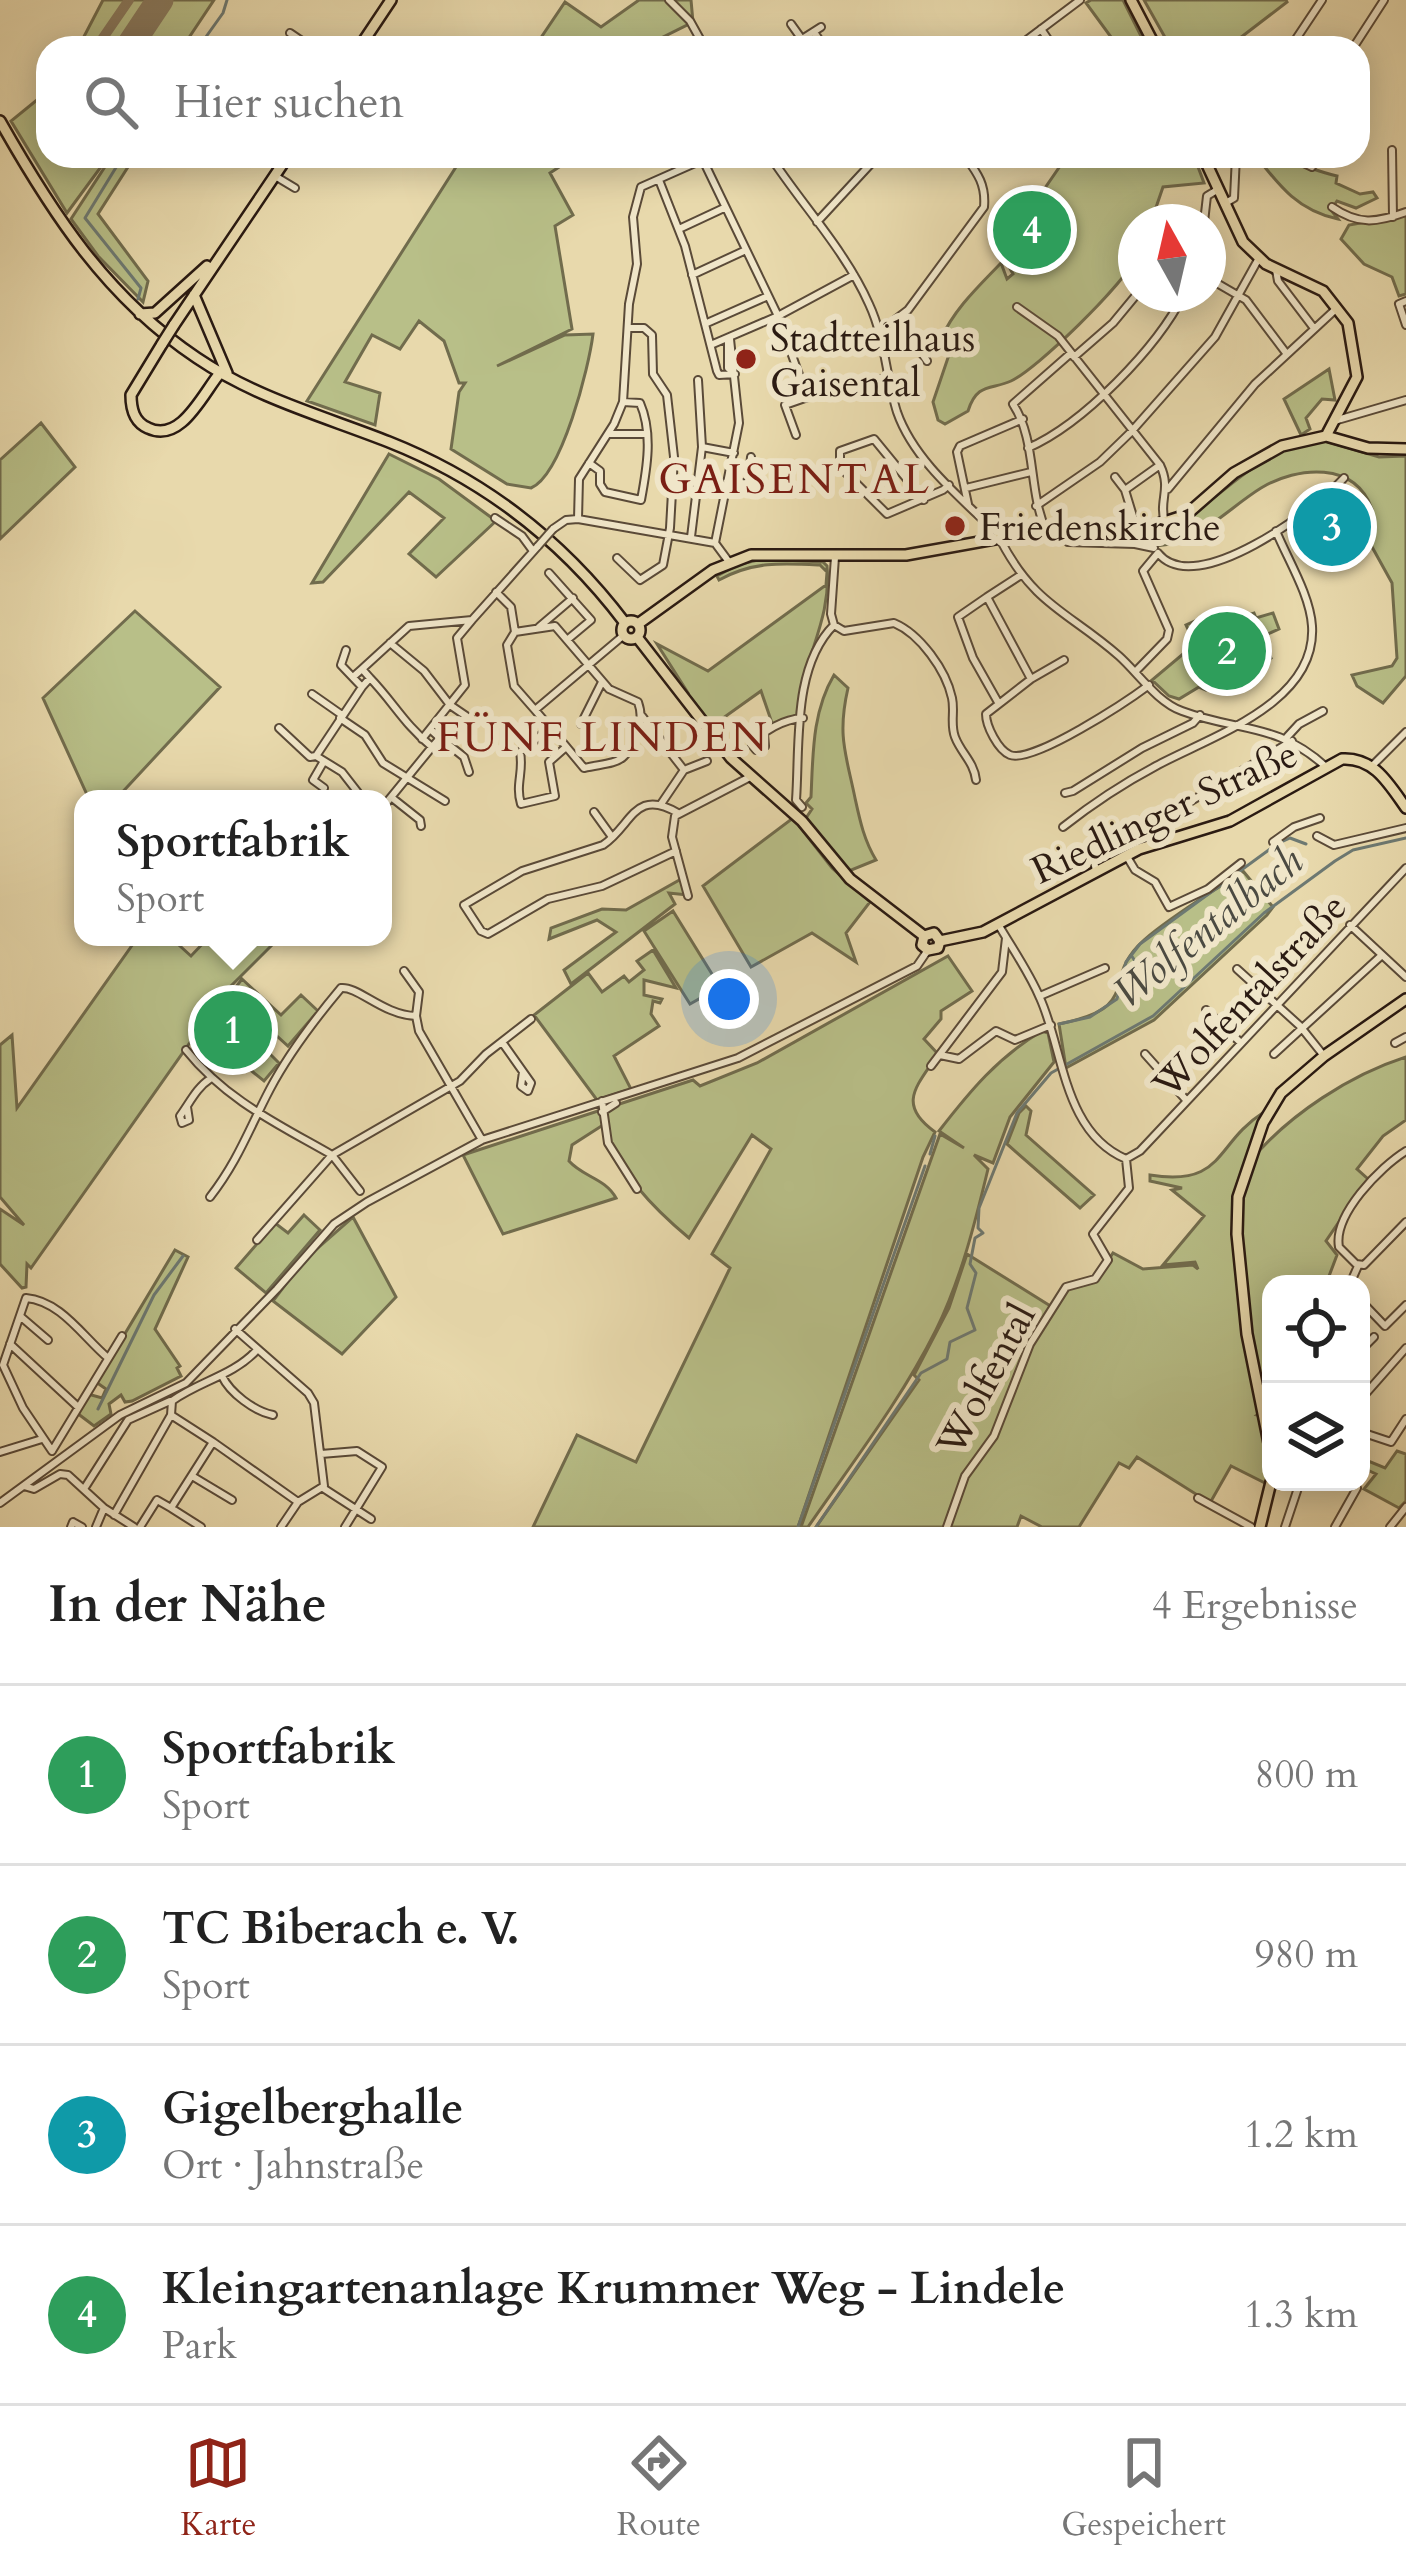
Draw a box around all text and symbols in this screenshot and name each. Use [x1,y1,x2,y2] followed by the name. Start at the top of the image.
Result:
[36,36,1370,168] search box
[78,69,144,135] icon: search
[174,72,404,133] text: Hier suchen
[993,185,1071,275] pin: 4
[1118,204,1226,312] north arrow
[770,312,975,410] place label: Stadtteilhaus Gaisental
[733,346,759,372] marker: Stadtteilhaus Gaisental
[658,451,932,508] district label: GAISENTAL
[1293,482,1371,572] pin: 3
[979,501,1221,554] place label: Friedenskirche
[942,513,968,539] marker: Friedenskirche
[1188,606,1266,696] pin: 2
[436,709,770,766] district label: FÜNF LINDEN
[1023,728,1306,897] street label: Riedlinger Straße
[74,790,392,946] popup
[116,811,350,872] text: Sportfabrik
[1101,833,1315,1021] water label: Wolfentalbach
[116,872,204,925] text: Sport
[1141,882,1359,1111] street label: Wolfentalstraße
[699,969,759,1029] your location
[194,985,272,1075] pin: 1
[1262,1275,1370,1491] map controls
[1262,1275,1370,1383] button: locate
[924,1294,1048,1466] street label: Wolfental
[1262,1383,1370,1491] button: layers
[48,1570,327,1640] text: In der Nähe
[1152,1579,1358,1632] text: 4 Ergebnisse
[162,1718,395,1779] text: Sportfabrik
[77,1748,97,1801] text: 1
[1255,1748,1358,1801] text: 800 m
[162,1779,250,1832] text: Sport
[162,1898,519,1959] text: TC Biberach e. V.
[77,1928,97,1981] text: 2
[1255,1928,1358,1981] text: 980 m
[162,1959,250,2012] text: Sport
[162,2078,463,2139] text: Gigelberghalle
[77,2108,97,2161] text: 3
[1244,2108,1358,2161] text: 1.2 km
[162,2139,424,2192] text: Ort · Jahnstraße
[162,2258,1065,2319] text: Kleingartenanlage Krummer Weg - Lindele
[77,2288,97,2341] text: 4
[1244,2288,1358,2341] text: 1.3 km
[162,2319,237,2372] text: Park
[180,2430,256,2547] tab: Karte
[617,2430,701,2547] tab: Route
[1061,2430,1226,2547] tab: Gespeichert

